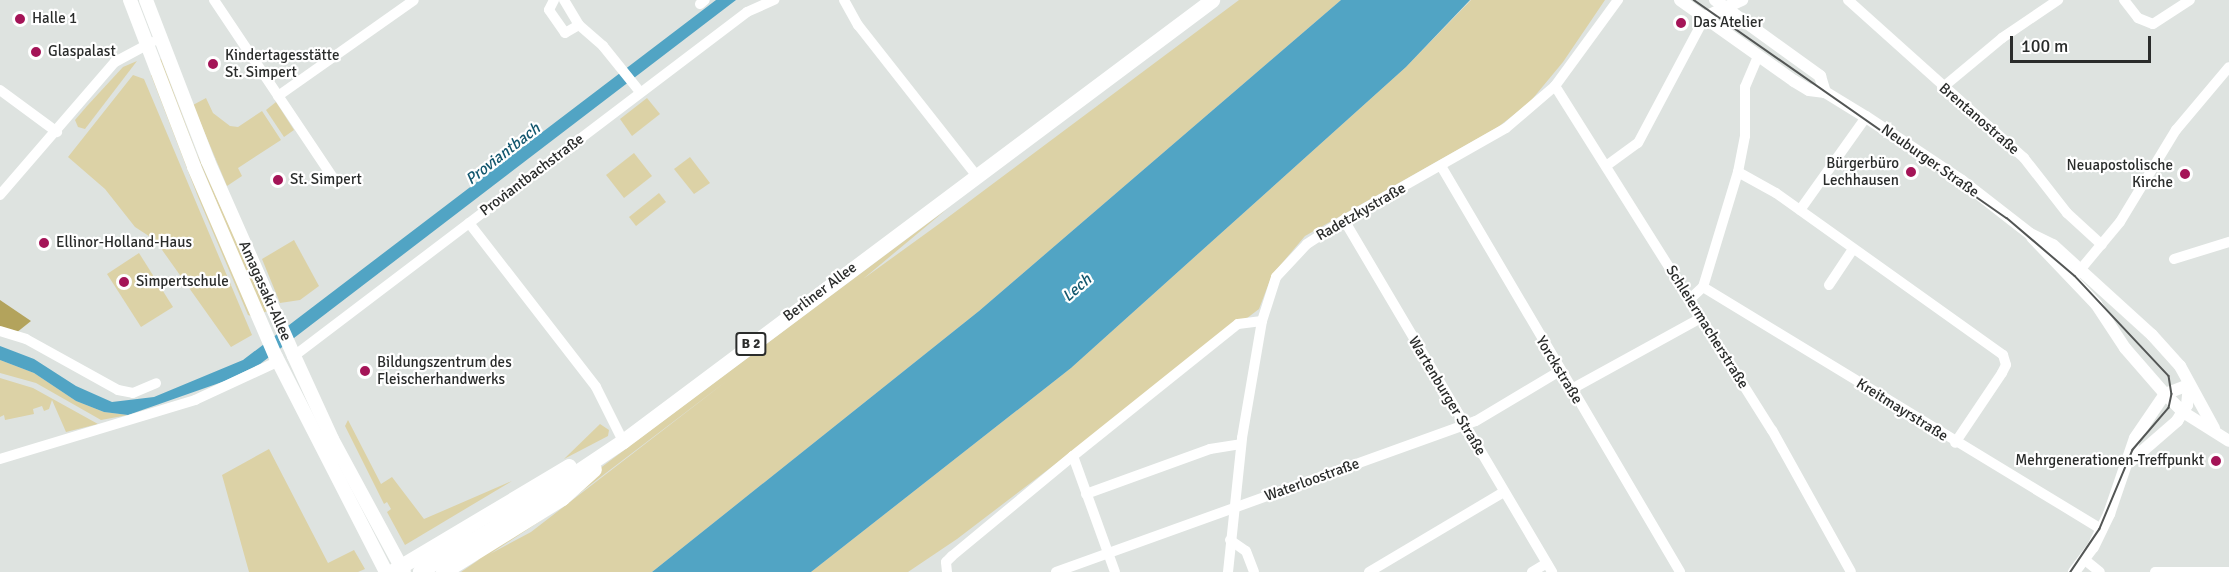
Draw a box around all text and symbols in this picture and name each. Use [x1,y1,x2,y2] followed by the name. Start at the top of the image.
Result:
[32,10,77,28] place label: Halle 1
[13,12,27,26] marker: Halle 1
[1693,14,1763,32] place label: Das Atelier
[1674,16,1688,30] marker: Das Atelier
[2013,24,2154,62] scale bar
[2021,35,2068,57] text: 100 m
[48,43,116,61] place label: Glaspalast
[29,45,43,59] marker: Glaspalast
[225,46,339,81] place label: Kindertagesstätte St. Simpert
[206,57,220,71] marker: Kindertagesstätte St. Simpert
[1935,79,2023,159] street label: Brentanostraße
[462,119,544,189] water label: Proviantbach
[1878,121,1982,201] street label: Neuburger Straße
[477,130,587,220] street label: Proviantbachstraße
[1823,154,1899,189] place label: Bürgerbüro Lechhausen
[2067,156,2173,191] place label: Neuapostolische Kirche
[1904,165,1918,179] marker: Bürgerbüro Lechhausen
[2178,167,2192,181] marker: Neuapostolische Kirche
[290,171,362,189] place label: St. Simpert
[271,173,285,187] marker: St. Simpert
[1313,179,1409,245] street label: Radetzkystraße
[56,234,192,252] place label: Ellinor-Holland-Haus
[37,236,51,250] marker: Ellinor-Holland-Haus
[235,238,295,344] street label: Amagasaki-Allee
[780,258,860,326] street label: Berliner Allee
[1662,262,1752,392] street label: Schleiermacherstraße
[1059,270,1095,306] water label: Lech
[136,273,229,291] place label: Simpertschule
[117,275,131,289] marker: Simpertschule
[734,333,768,355] road number: B 2
[1404,333,1490,459] street label: Wartenburger Straße
[1532,333,1586,407] street label: Yorckstraße
[377,353,512,388] place label: Bildungszentrum des Fleischerhandwerks
[358,364,372,378] marker: Bildungszentrum des Fleischerhandwerks
[1853,375,1951,445] street label: Kreitmayrstraße
[2015,452,2204,470] place label: Mehrgenerationen-Treffpunkt
[2209,454,2223,468] marker: Mehrgenerationen-Treffpunkt
[1262,455,1362,505] street label: Waterloostraße

